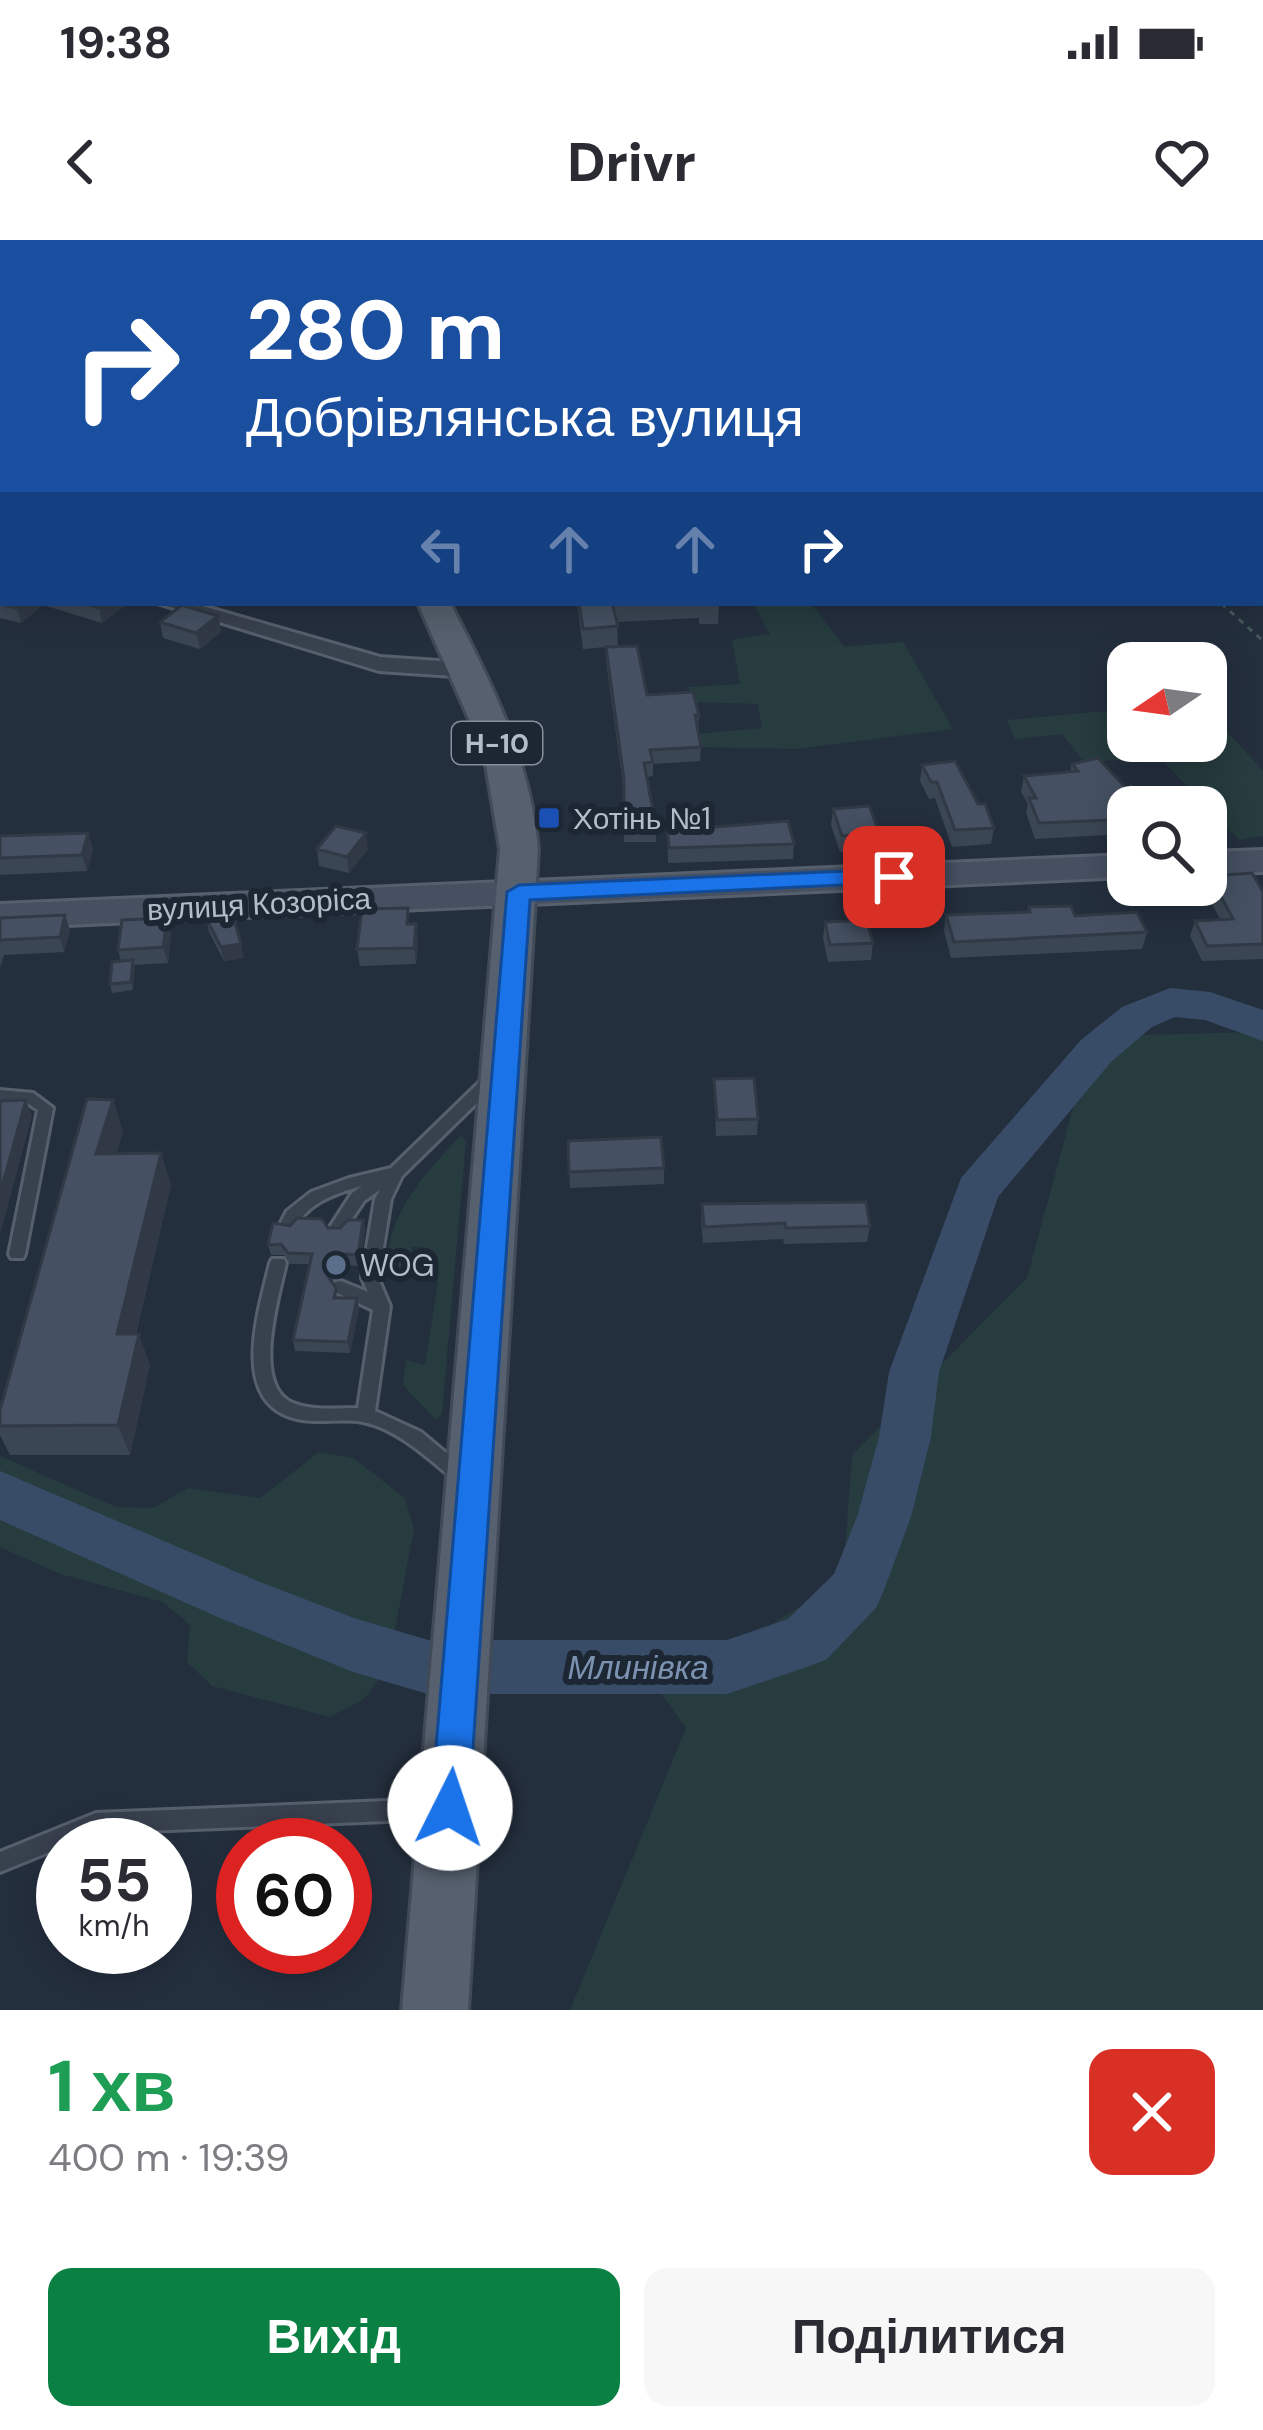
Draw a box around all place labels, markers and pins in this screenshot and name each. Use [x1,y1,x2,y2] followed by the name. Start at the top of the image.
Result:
[573,799,711,838] place label: Хотінь №1
[536,805,562,831] marker: Хотінь №1
[843,826,945,928] pin
[360,1246,434,1285] place label: WOG
[323,1252,349,1278] marker: WOG

